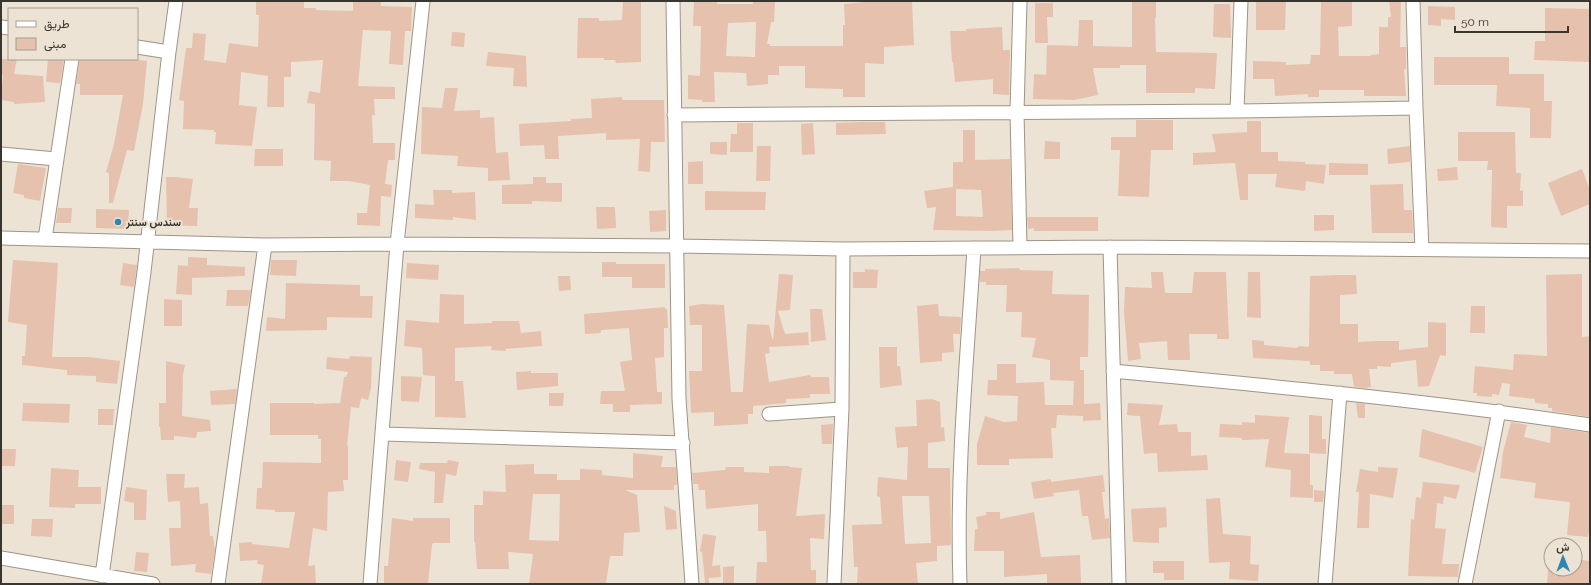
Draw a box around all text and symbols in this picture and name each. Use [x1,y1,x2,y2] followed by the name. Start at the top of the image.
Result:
[8,8,138,60] legend
[1455,8,1568,34] scale bar
[1461,15,1489,29] text: 50 m
[44,17,70,32] text: طريق
[44,37,66,52] text: مبنى
[125,216,181,229] place label: سندس سنتر
[113,217,123,227] marker: سندس سنتر
[1543,537,1583,577] north arrow
[1556,541,1570,554] text: ش

